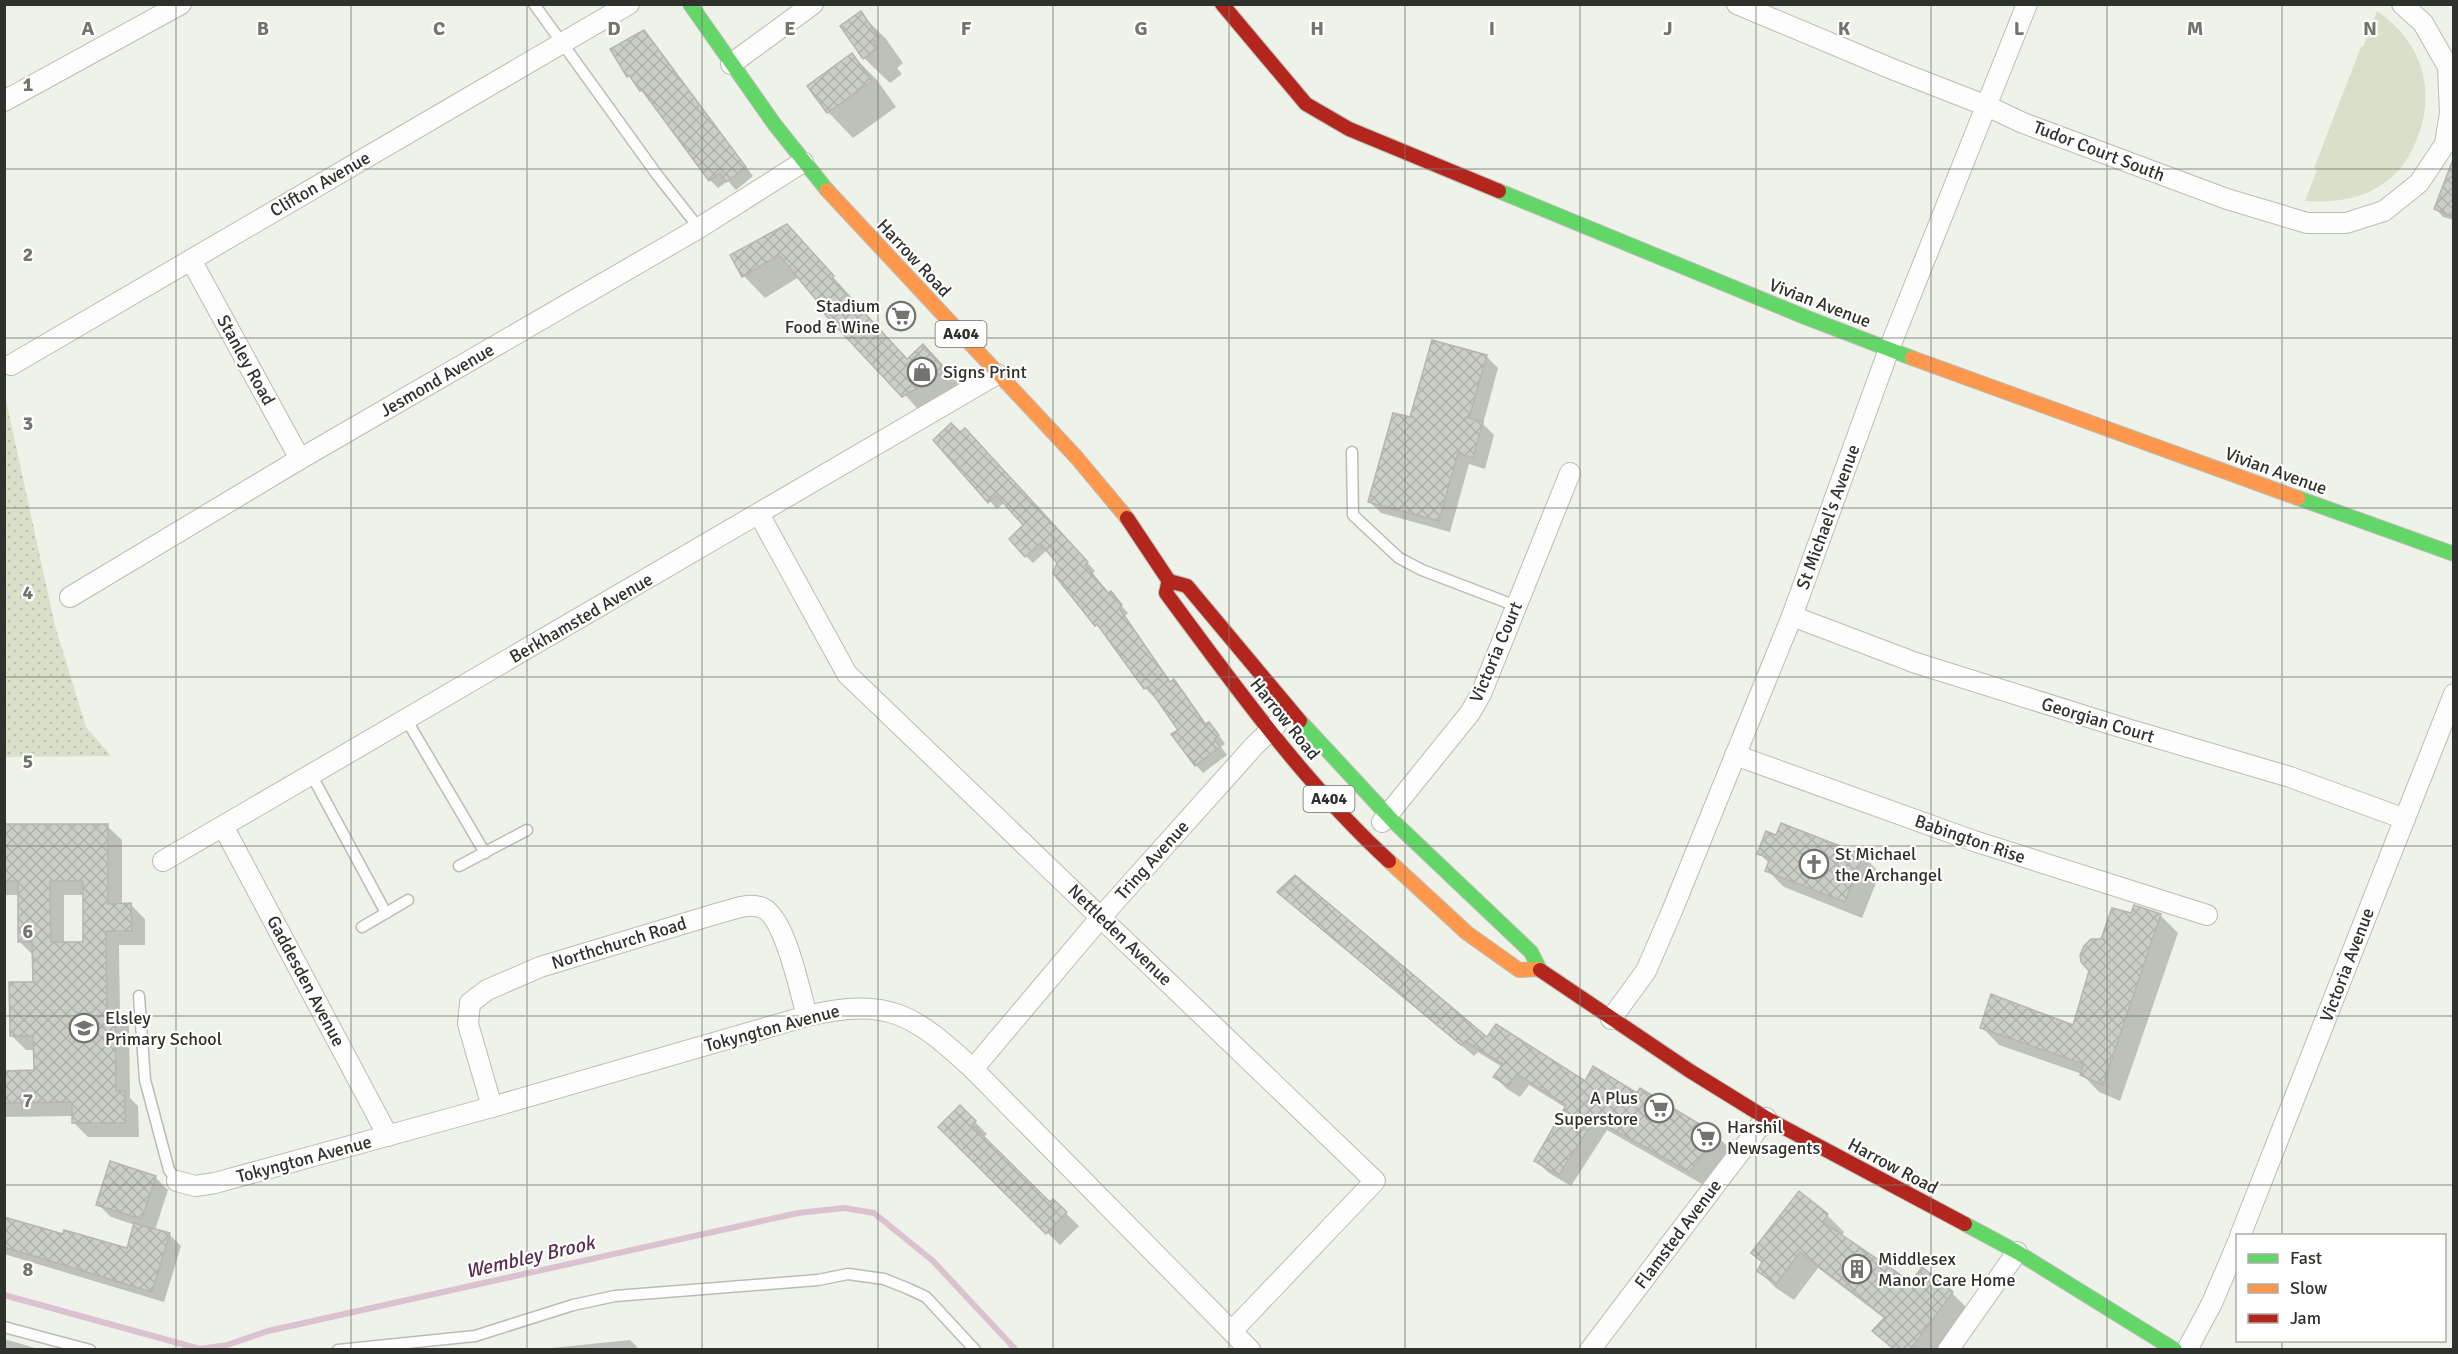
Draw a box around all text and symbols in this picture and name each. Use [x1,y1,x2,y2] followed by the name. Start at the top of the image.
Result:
[82,16,95,41] text: A
[257,16,269,41] text: B
[433,16,445,41] text: C
[607,16,621,41] text: D
[784,16,796,41] text: E
[961,16,972,41] text: F
[1134,16,1148,41] text: G
[1310,16,1324,41] text: H
[1489,16,1495,41] text: I
[1663,16,1673,41] text: J
[1838,16,1851,41] text: K
[2014,16,2025,41] text: L
[2187,16,2203,41] text: M
[2363,16,2377,41] text: N
[23,72,34,97] text: 1
[2030,116,2168,186] street label: Tudor Court South
[266,147,374,221] street label: Clifton Avenue
[872,214,956,302] street label: Harrow Road
[23,242,33,267] text: 2
[1766,274,1874,332] street label: Vivian Avenue
[785,295,880,338] place label: Stadium Food & Wine
[885,300,917,332] supermarket icon: Stadium Food & Wine
[212,311,280,409] street label: Stanley Road
[936,321,986,347] road number: A404
[376,338,498,422] street label: Jesmond Avenue
[906,356,938,388] shop icon: Signs Print
[943,361,1027,383] place label: Signs Print
[23,411,33,436] text: 3
[1792,442,1864,592] street label: St Michael's Avenue
[2222,442,2330,500] street label: Vivian Avenue
[506,568,656,668] street label: Berkhamsted Avenue
[23,580,34,605] text: 4
[1465,598,1527,706] street label: Victoria Court
[1245,674,1325,764] street label: Harrow Road
[2039,692,2157,748] street label: Georgian Court
[23,749,33,774] text: 5
[1304,786,1354,812] road number: A404
[1912,810,2028,868] street label: Babington Rise
[1111,816,1193,904] street label: Tring Avenue
[1835,843,1942,886] place label: St Michael the Archangel
[1798,848,1830,880] church icon: St Michael the Archangel
[1063,880,1177,990] street label: Nettleden Avenue
[2315,905,2379,1025] street label: Victoria Avenue
[262,912,350,1050] street label: Gaddesden Avenue
[549,912,689,974] street label: Northchurch Road
[23,919,34,944] text: 6
[702,999,842,1057] street label: Tokyngton Avenue
[105,1007,222,1050] place label: Elsley Primary School
[68,1012,100,1044] school or university icon: Elsley Primary School
[1554,1087,1638,1130] place label: A Plus Superstore
[23,1088,34,1113] text: 7
[1643,1092,1675,1124] supermarket icon: A Plus Superstore
[1727,1116,1821,1159] place label: Harshil Newsagents
[1690,1121,1722,1153] supermarket icon: Harshil Newsagents
[234,1130,374,1188] street label: Tokyngton Avenue
[1844,1133,1942,1199] street label: Harrow Road
[1630,1175,1726,1293] street label: Flamsted Avenue
[463,1230,599,1284] water label: Wembley Brook
[2236,1234,2446,1342] legend
[2290,1247,2322,1269] text: Fast
[1878,1248,2015,1291] place label: Middlesex Manor Care Home
[1841,1253,1873,1285] building icon: Middlesex Manor Care Home
[23,1257,34,1282] text: 8
[2290,1277,2327,1299] text: Slow
[2290,1307,2321,1329] text: Jam

